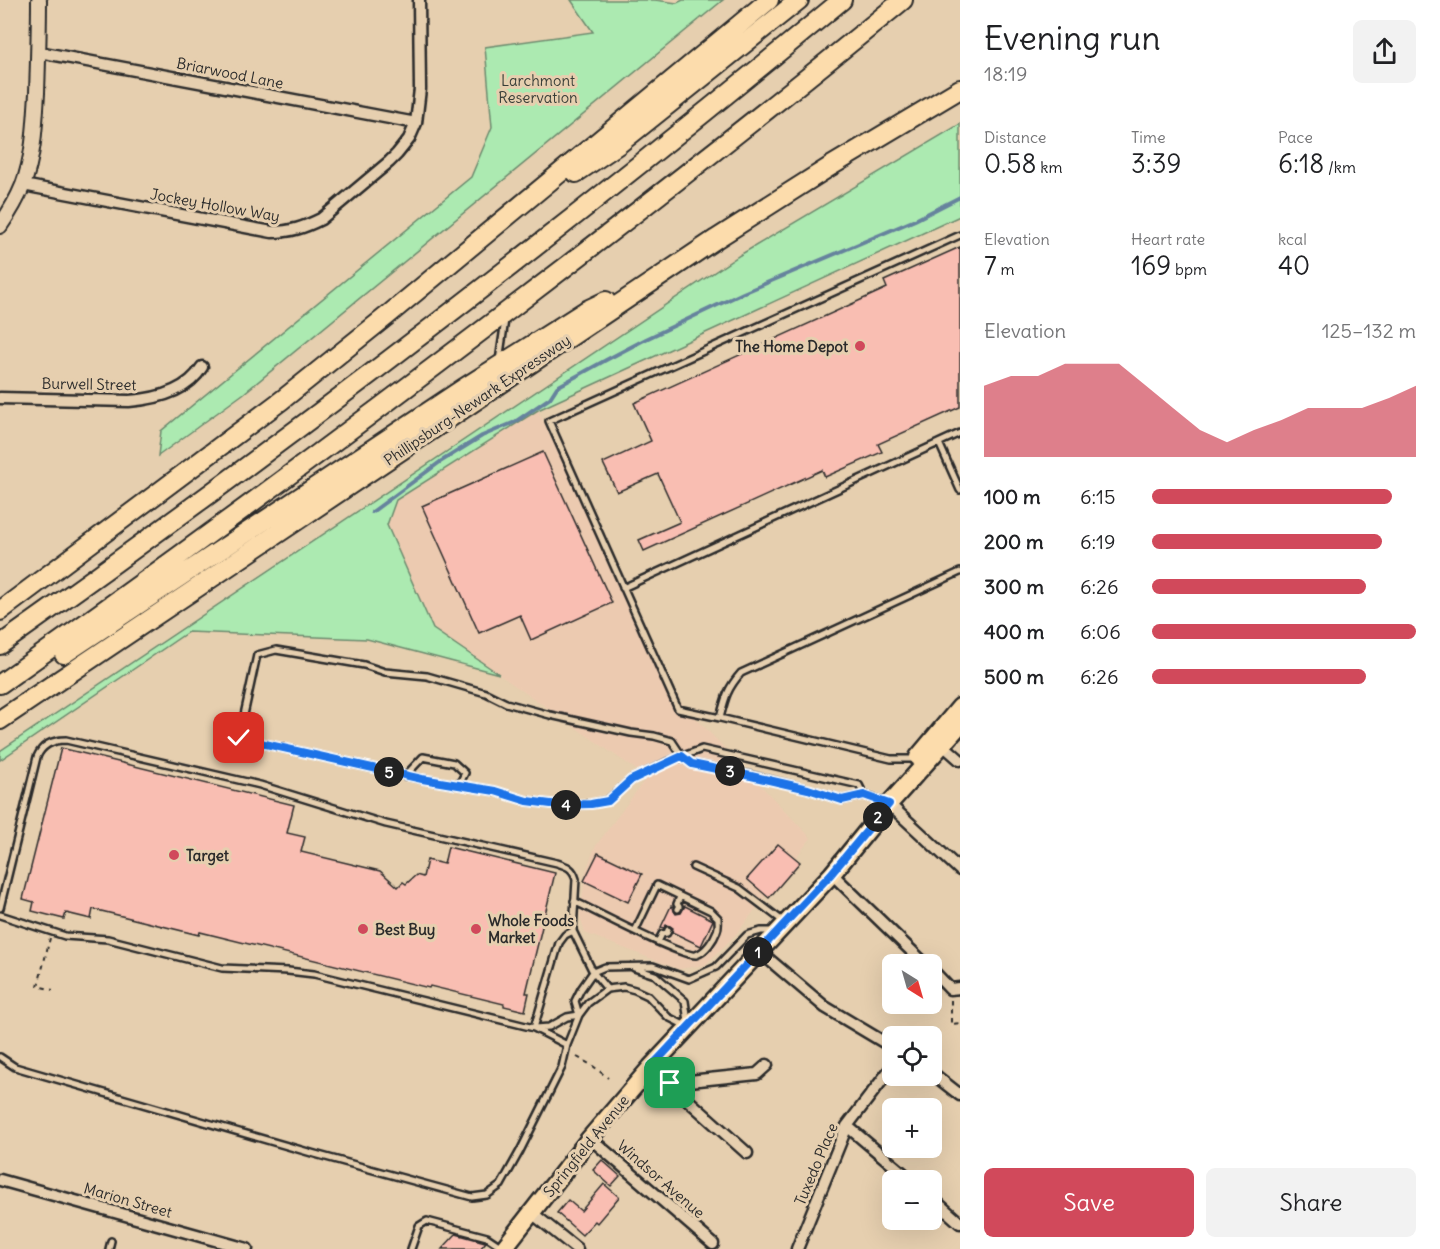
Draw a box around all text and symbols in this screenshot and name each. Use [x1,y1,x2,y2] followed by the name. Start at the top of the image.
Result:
[984,17,1160,59] text: Evening run
[1353,20,1416,83] button: share
[175,53,285,93] street label: Briarwood Lane
[984,61,1027,86] text: 18:19
[498,71,578,107] park label: Larchmont Reservation
[984,127,1046,147] text: Distance
[1131,127,1166,147] text: Time
[1278,127,1313,147] text: Pace
[984,147,1036,180] text: 0.58
[1131,147,1181,180] text: 3:39
[1278,147,1324,180] text: 6:18
[1036,157,1062,177] text: km
[1324,157,1356,177] text: /km
[149,184,281,226] street label: Jockey Hollow Way
[984,229,1050,249] text: Elevation
[1131,229,1205,249] text: Heart rate
[1278,229,1307,249] text: kcal
[984,249,997,282] text: 7
[1131,249,1171,282] text: 169
[1278,249,1310,282] text: 40
[997,259,1015,279] text: m
[1171,259,1207,279] text: bpm
[984,318,1066,343] text: Elevation
[1322,318,1416,343] text: 125–132 m
[380,330,574,470] street label: Phillipsburg-Newark Expressway
[735,337,849,357] place label: The Home Depot
[853,339,867,353] marker: The Home Depot
[41,374,137,394] street label: Burwell Street
[984,484,1041,509] text: 100 m
[1080,484,1116,509] text: 6:15
[984,529,1044,554] text: 200 m
[1080,529,1116,554] text: 6:19
[984,574,1044,599] text: 300 m
[1080,574,1119,599] text: 6:26
[984,619,1044,644] text: 400 m
[1080,619,1121,644] text: 6:06
[984,664,1044,689] text: 500 m
[1080,664,1119,689] text: 6:26
[213,712,264,763] pin
[222,721,255,754] icon: check
[715,756,745,786] pin: 3
[374,757,404,787] pin: 5
[725,761,735,781] text: 3
[384,762,394,782] text: 5
[551,790,581,820] pin: 4
[561,795,571,815] text: 4
[863,802,893,832] pin: 2
[874,807,882,827] text: 2
[186,846,230,866] place label: Target
[167,848,181,862] marker: Target
[488,911,574,947] place label: Whole Foods Market
[375,920,435,940] place label: Best Buy
[356,922,370,936] marker: Best Buy
[469,922,483,936] marker: Whole Foods Market
[743,937,773,967] pin: 1
[755,942,761,962] text: 1
[882,954,942,1014] north arrow
[882,954,942,1230] map controls
[882,1026,942,1086] button: locate
[644,1057,695,1108] pin
[653,1066,686,1099] icon: arrive
[539,1091,633,1201] street label: Springfield Avenue
[882,1098,942,1158] button: +
[790,1120,842,1208] street label: Tuxedo Place
[613,1136,709,1222] street label: Windsor Avenue
[984,1168,1194,1237] button: Save
[1206,1168,1416,1237] button: Share
[882,1170,942,1230] button: −
[82,1178,174,1222] street label: Marion Street

